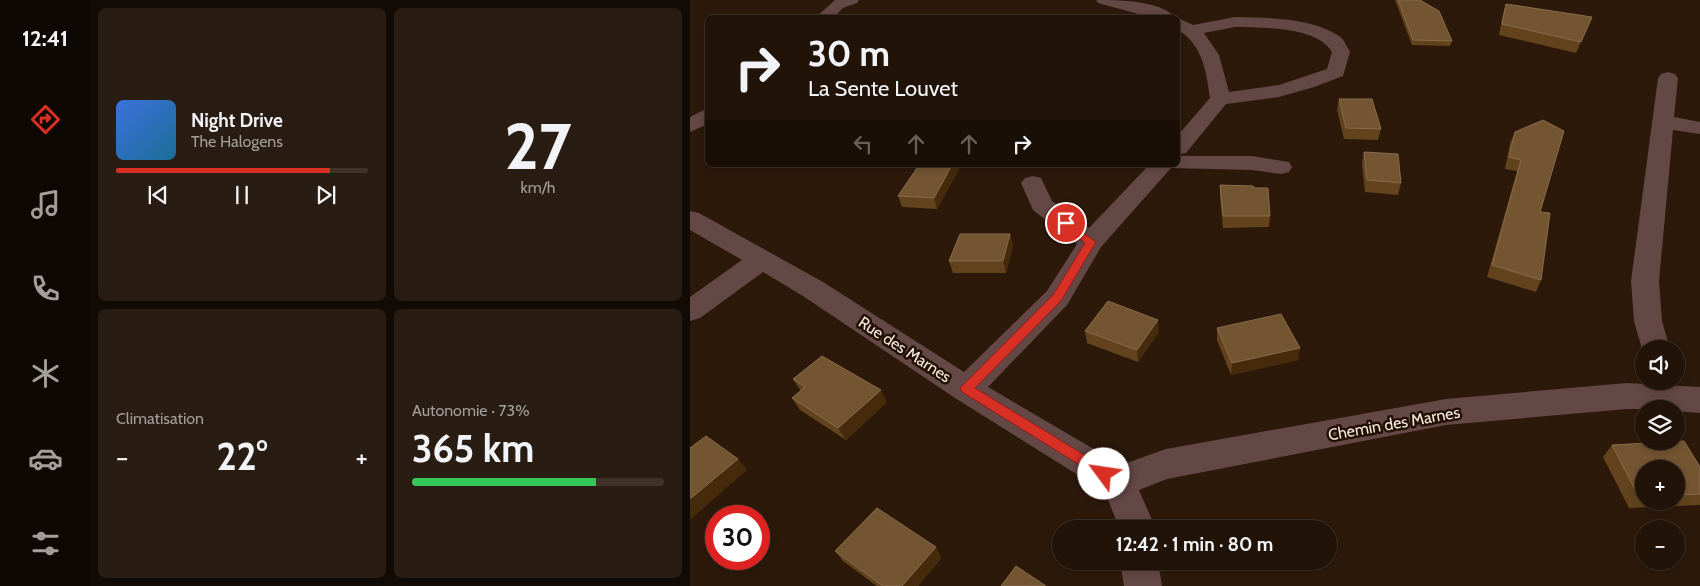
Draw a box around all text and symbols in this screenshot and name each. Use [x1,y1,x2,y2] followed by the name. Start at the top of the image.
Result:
[22,25,68,52] text: 12:41
[808,32,890,75] text: 30 m
[725,35,790,100] icon: right
[808,75,958,102] text: La Sente Louvet
[28,102,63,137] icon: directions
[504,106,572,185] text: 27
[191,109,283,132] text: Night Drive
[849,130,877,158] icon: left
[902,130,930,158] icon: ahead
[955,130,983,158] icon: ahead
[1008,130,1036,158] icon: right
[191,132,283,151] text: The Halogens
[520,178,556,197] text: km/h
[144,181,172,209] icon: previous
[228,181,256,209] icon: pause
[312,181,340,209] icon: next
[28,187,63,222] icon: music
[1045,202,1087,244] pin
[1052,209,1080,237] icon: arrive
[28,271,63,306] icon: phone
[855,312,955,387] street label: Rue des Marnes
[1635,340,1685,570] map controls
[1635,340,1685,390] button: sound
[28,356,63,391] icon: climate
[1635,400,1685,450] button: layers
[412,401,530,420] text: Autonomie · 73%
[1327,402,1462,444] street label: Chemin des Marnes
[116,409,204,428] text: Climatisation
[412,425,534,472] text: 365 km
[216,433,268,480] text: 22°
[116,440,128,474] text: −
[356,440,368,474] text: +
[28,441,63,476] icon: car
[1077,447,1129,499] position arrow
[1635,460,1685,510] button: +
[705,505,770,570] speed limit sign: 30
[1635,520,1685,570] button: −
[28,526,63,561] icon: filters
[1116,533,1273,556] text: 12:42 · 1 min · 80 m

